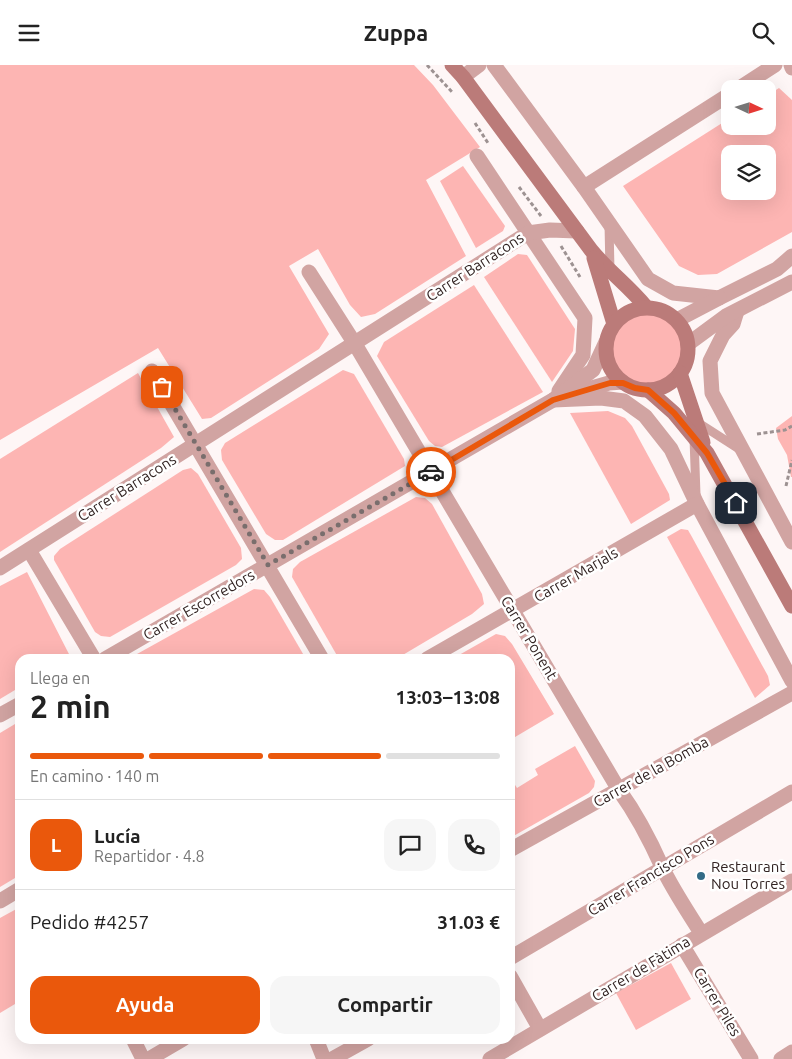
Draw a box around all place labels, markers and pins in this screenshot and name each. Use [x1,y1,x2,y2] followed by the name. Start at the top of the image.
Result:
[141,366,183,408] pin
[715,482,757,524] pin
[711,858,785,892] place label: Restaurant Nou Torres
[695,870,707,882] marker: Restaurant Nou Torres

